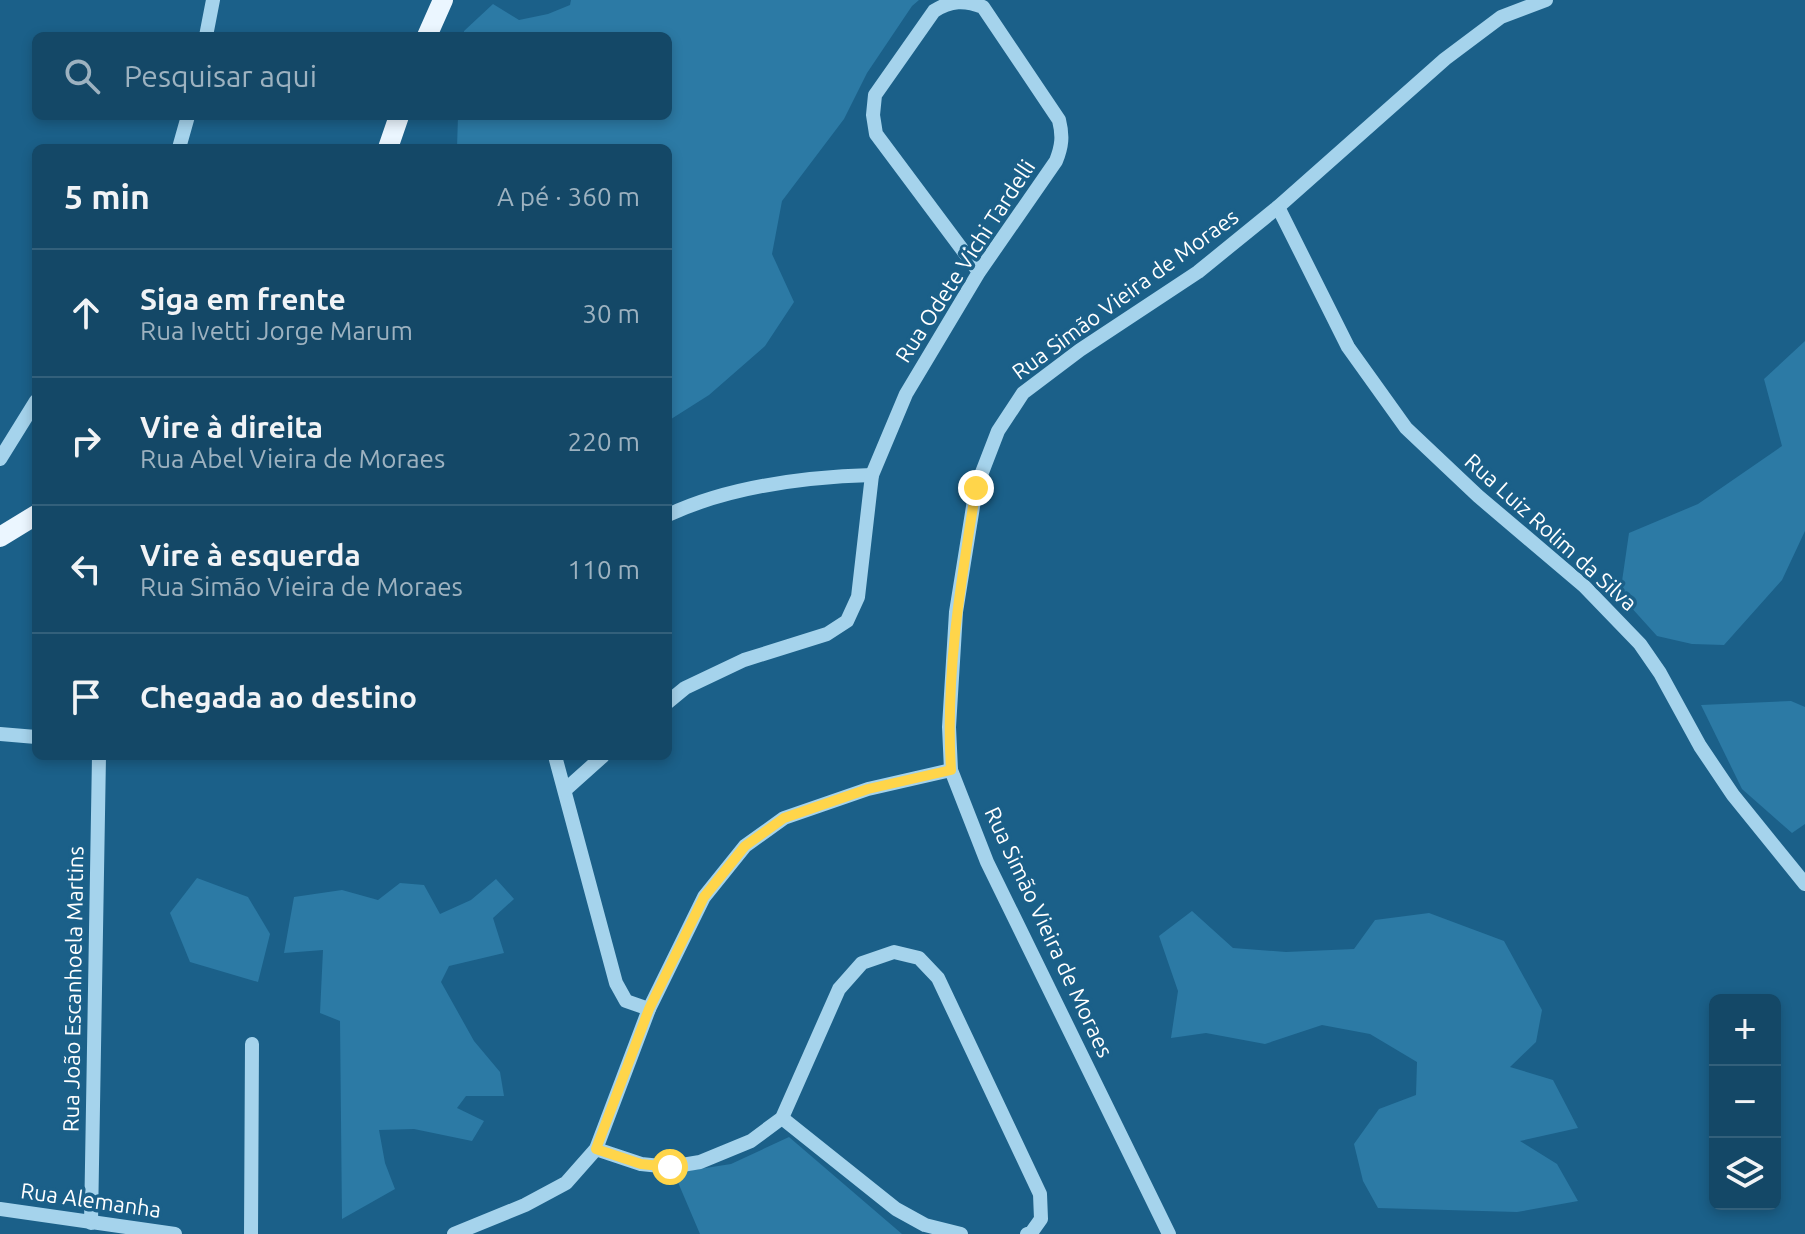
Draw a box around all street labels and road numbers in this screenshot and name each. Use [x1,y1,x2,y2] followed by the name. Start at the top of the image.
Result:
[890,155,1039,367] street label: Rua Odete Vichi Tardelli
[1007,203,1243,384] street label: Rua Simão Vieira de Moraes
[1460,448,1642,615] street label: Rua Luiz Rolim da Silva
[980,803,1119,1061] street label: Rua Simão Vieira de Moraes
[58,846,87,1132] street label: Rua João Escanhoela Martins
[19,1177,163,1222] street label: Rua Alemanha

